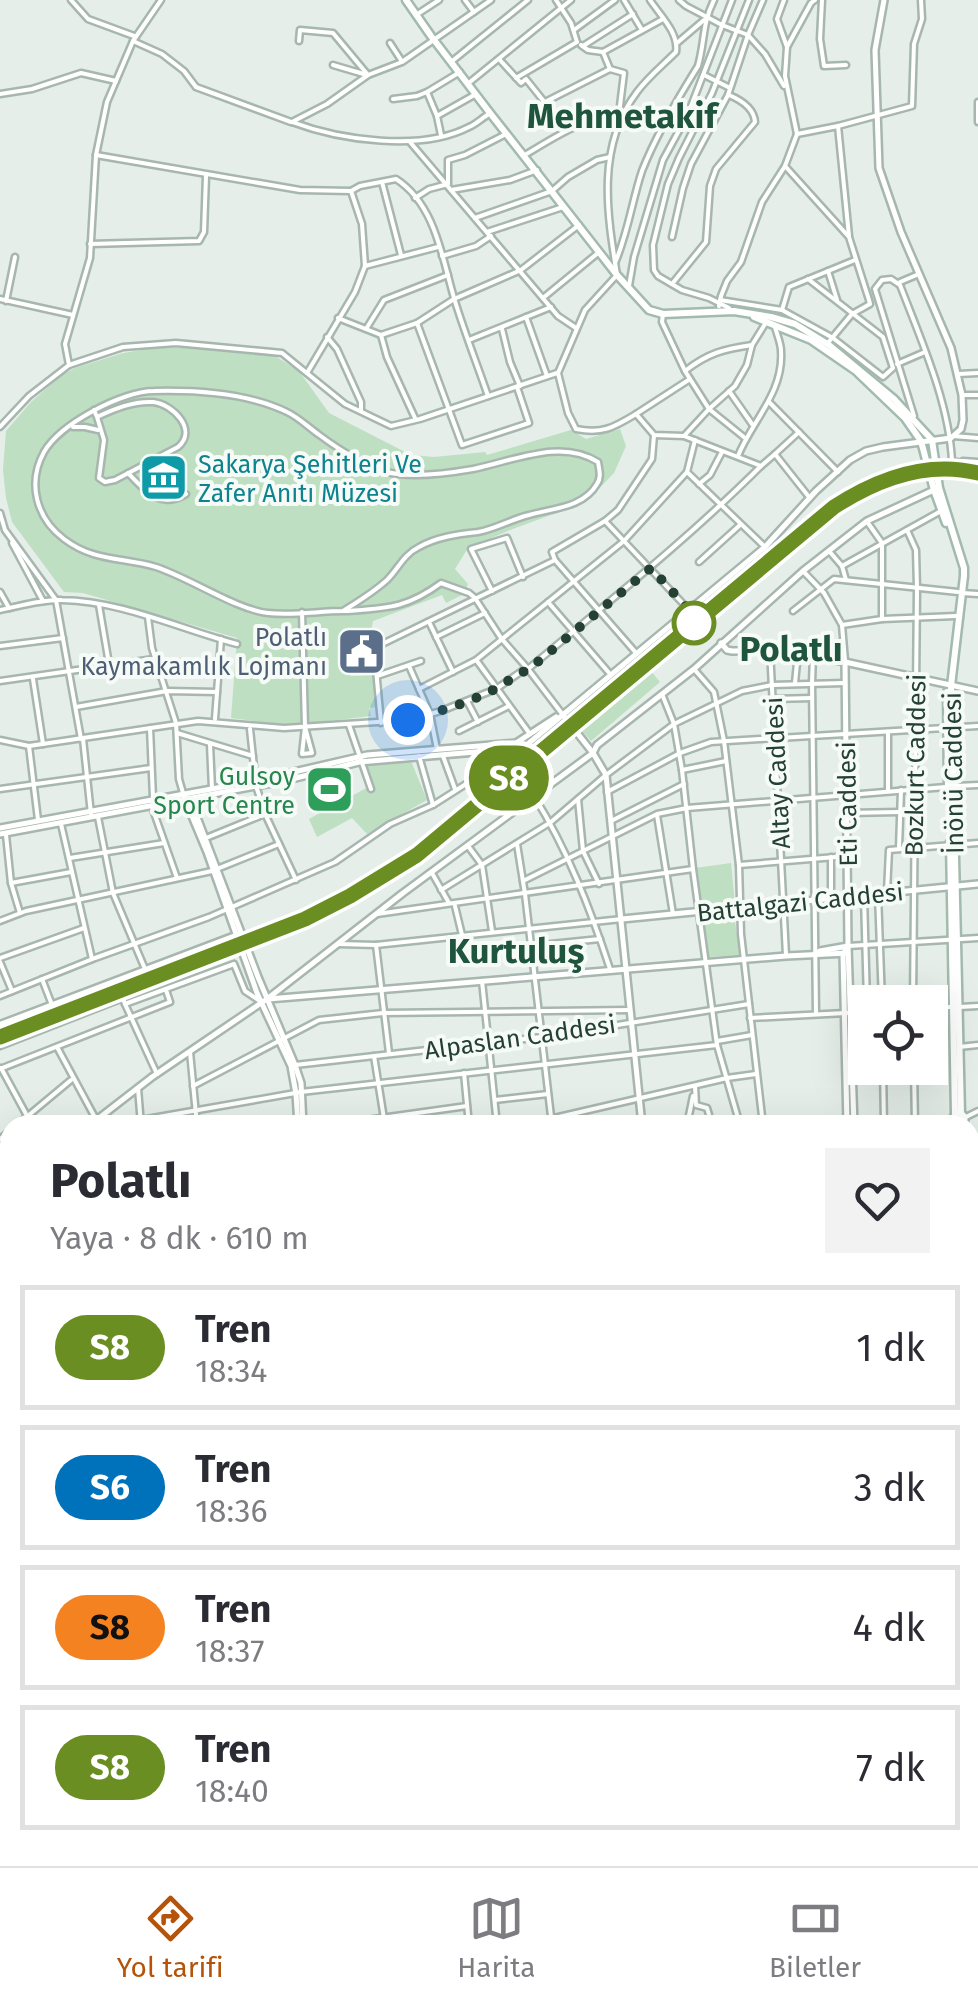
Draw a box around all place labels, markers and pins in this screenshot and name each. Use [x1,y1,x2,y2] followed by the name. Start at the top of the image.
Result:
[198,450,422,509] place label: Sakarya Şehitleri Ve Zafer Anıtı Müzesi
[137,452,189,504] museum icon: Sakarya Şehitleri Ve Zafer Anıtı Müzesi
[673,602,715,644] unlabelled marker
[80,623,327,682] place label: Polatlı Kaymakamlık Lojmanı
[336,625,388,677] public building icon: Polatlı Kaymakamlık Lojmanı
[153,762,296,821] place label: Gulsoy Sport Centre
[304,764,356,816] sports icon: Gulsoy Sport Centre

